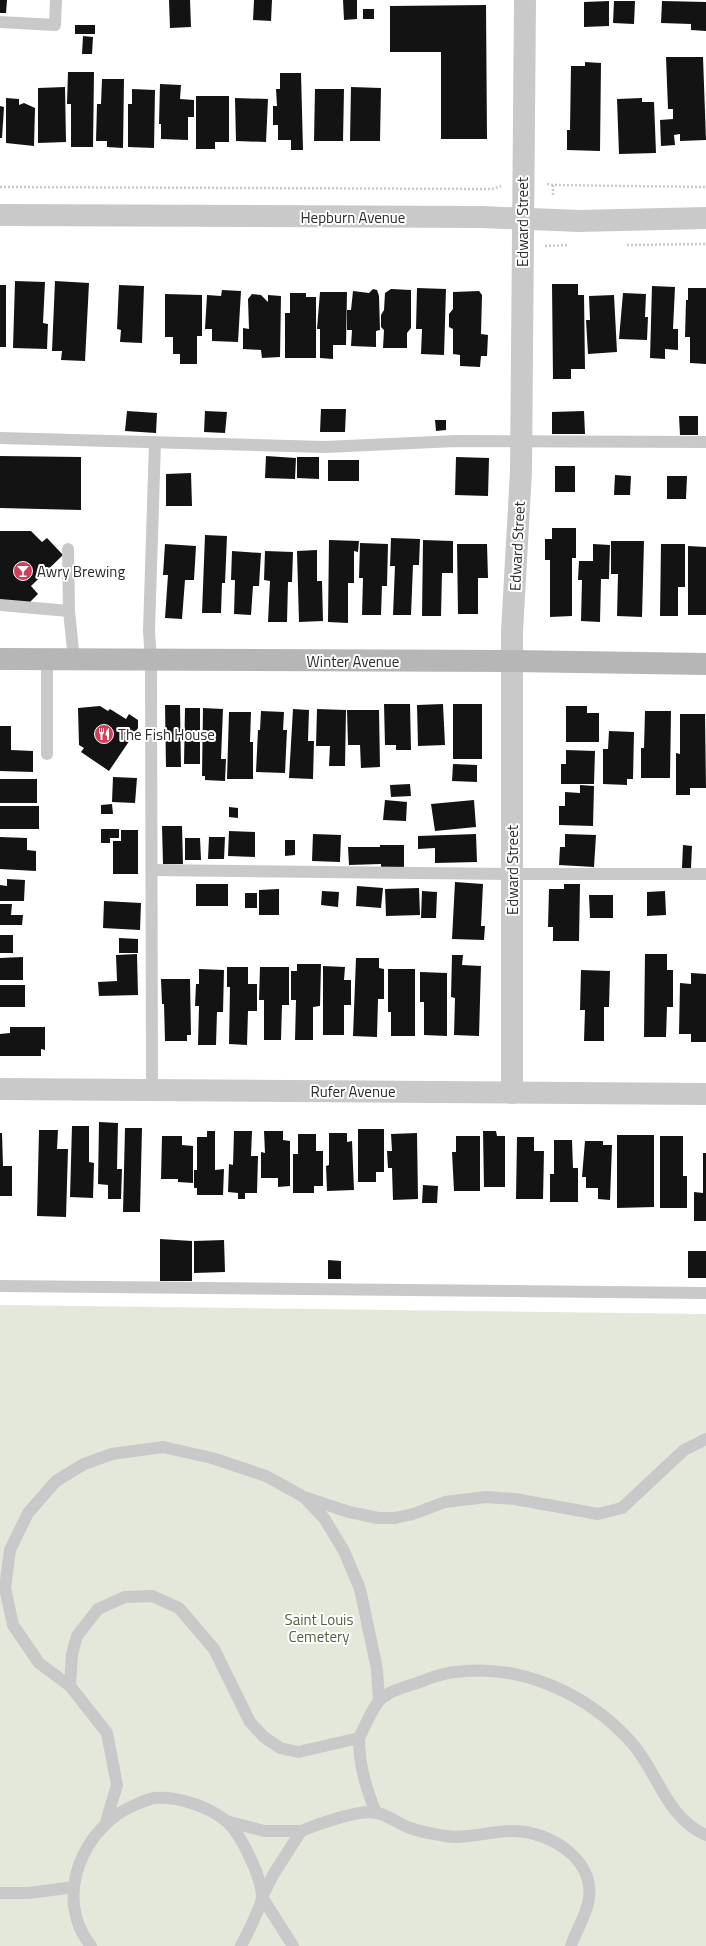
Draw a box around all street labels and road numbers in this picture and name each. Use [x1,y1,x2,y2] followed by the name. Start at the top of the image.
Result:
[511,176,534,267] street label: Edward Street
[301,206,405,229] street label: Hepburn Avenue
[503,500,531,591] street label: Edward Street
[307,650,399,673] street label: Winter Avenue
[501,824,524,915] street label: Edward Street
[311,1080,395,1103] street label: Rufer Avenue

